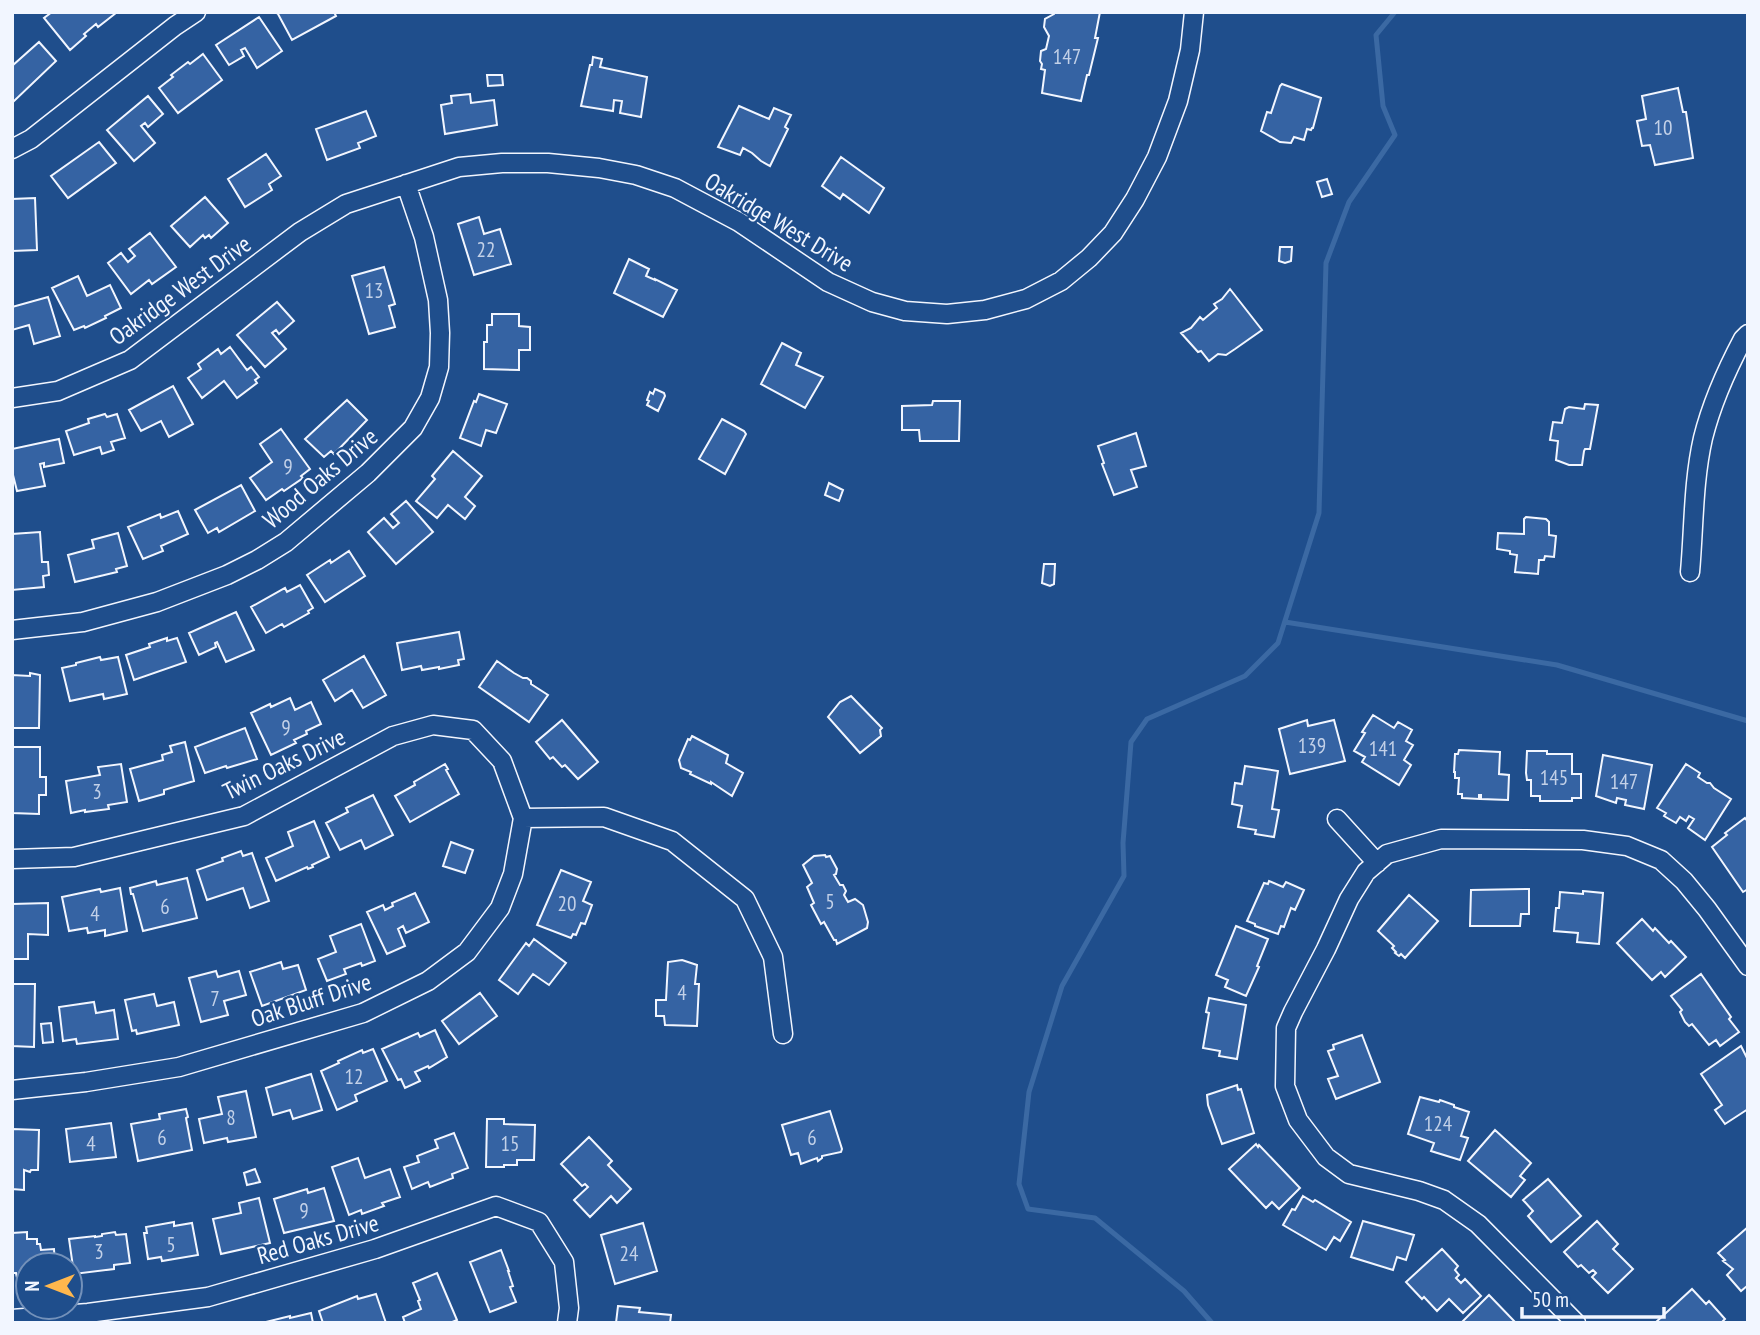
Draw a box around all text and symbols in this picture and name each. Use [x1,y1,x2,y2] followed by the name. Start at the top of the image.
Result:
[1053,43,1081,70] house number: 147
[1654,114,1672,141] house number: 10
[699,165,859,279] street label: Oakridge West Drive
[103,228,257,352] street label: Oakridge West Drive
[477,236,495,263] house number: 22
[365,277,383,304] house number: 13
[256,421,384,535] street label: Wood Oaks Drive
[283,453,293,480] house number: 9
[281,714,291,741] house number: 9
[218,721,350,807] street label: Twin Oaks Drive
[1298,732,1326,759] house number: 139
[1369,735,1397,762] house number: 141
[1540,764,1568,791] house number: 145
[1610,768,1638,795] house number: 147
[92,778,102,805] house number: 3
[825,888,835,915] house number: 5
[558,890,576,917] house number: 20
[160,893,170,920] house number: 6
[90,900,100,927] house number: 4
[247,966,375,1034] street label: Oak Bluff Drive
[677,979,687,1006] house number: 4
[210,985,220,1012] house number: 7
[345,1063,363,1090] house number: 12
[226,1104,236,1131] house number: 8
[1424,1110,1453,1137] house number: 124
[157,1124,167,1151] house number: 6
[807,1124,817,1151] house number: 6
[86,1130,96,1157] house number: 4
[501,1130,519,1157] house number: 15
[299,1197,309,1224] house number: 9
[254,1207,382,1271] street label: Red Oaks Drive
[166,1231,176,1258] house number: 5
[94,1238,104,1265] house number: 3
[620,1240,639,1267] house number: 24
[14,1251,84,1321] north arrow
[1522,1276,1664,1320] scale bar
[20,1281,44,1291] text: N
[1532,1286,1569,1313] text: 50 m

